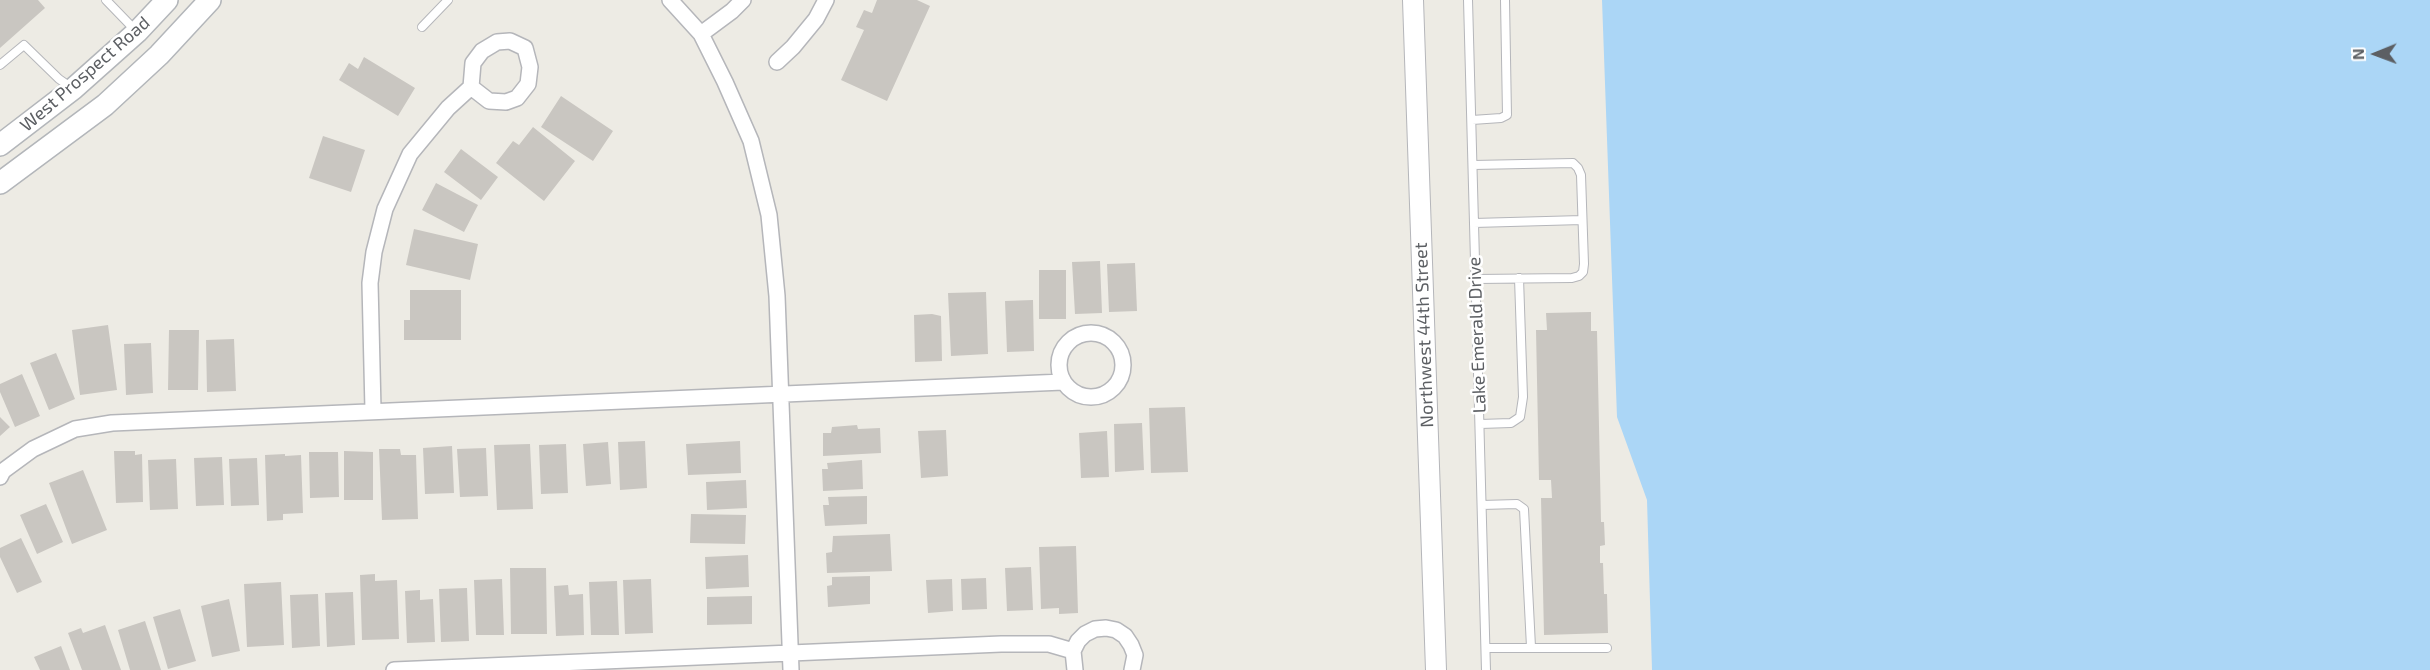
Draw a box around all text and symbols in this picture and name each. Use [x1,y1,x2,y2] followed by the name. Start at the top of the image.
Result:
[16,12,154,136] street label: West Prospect Road
[2346,24,2406,84] north arrow
[2348,48,2367,60] text: N
[1410,242,1438,428] street label: Northwest 44th Street
[1463,256,1491,414] street label: Lake Emerald Drive

